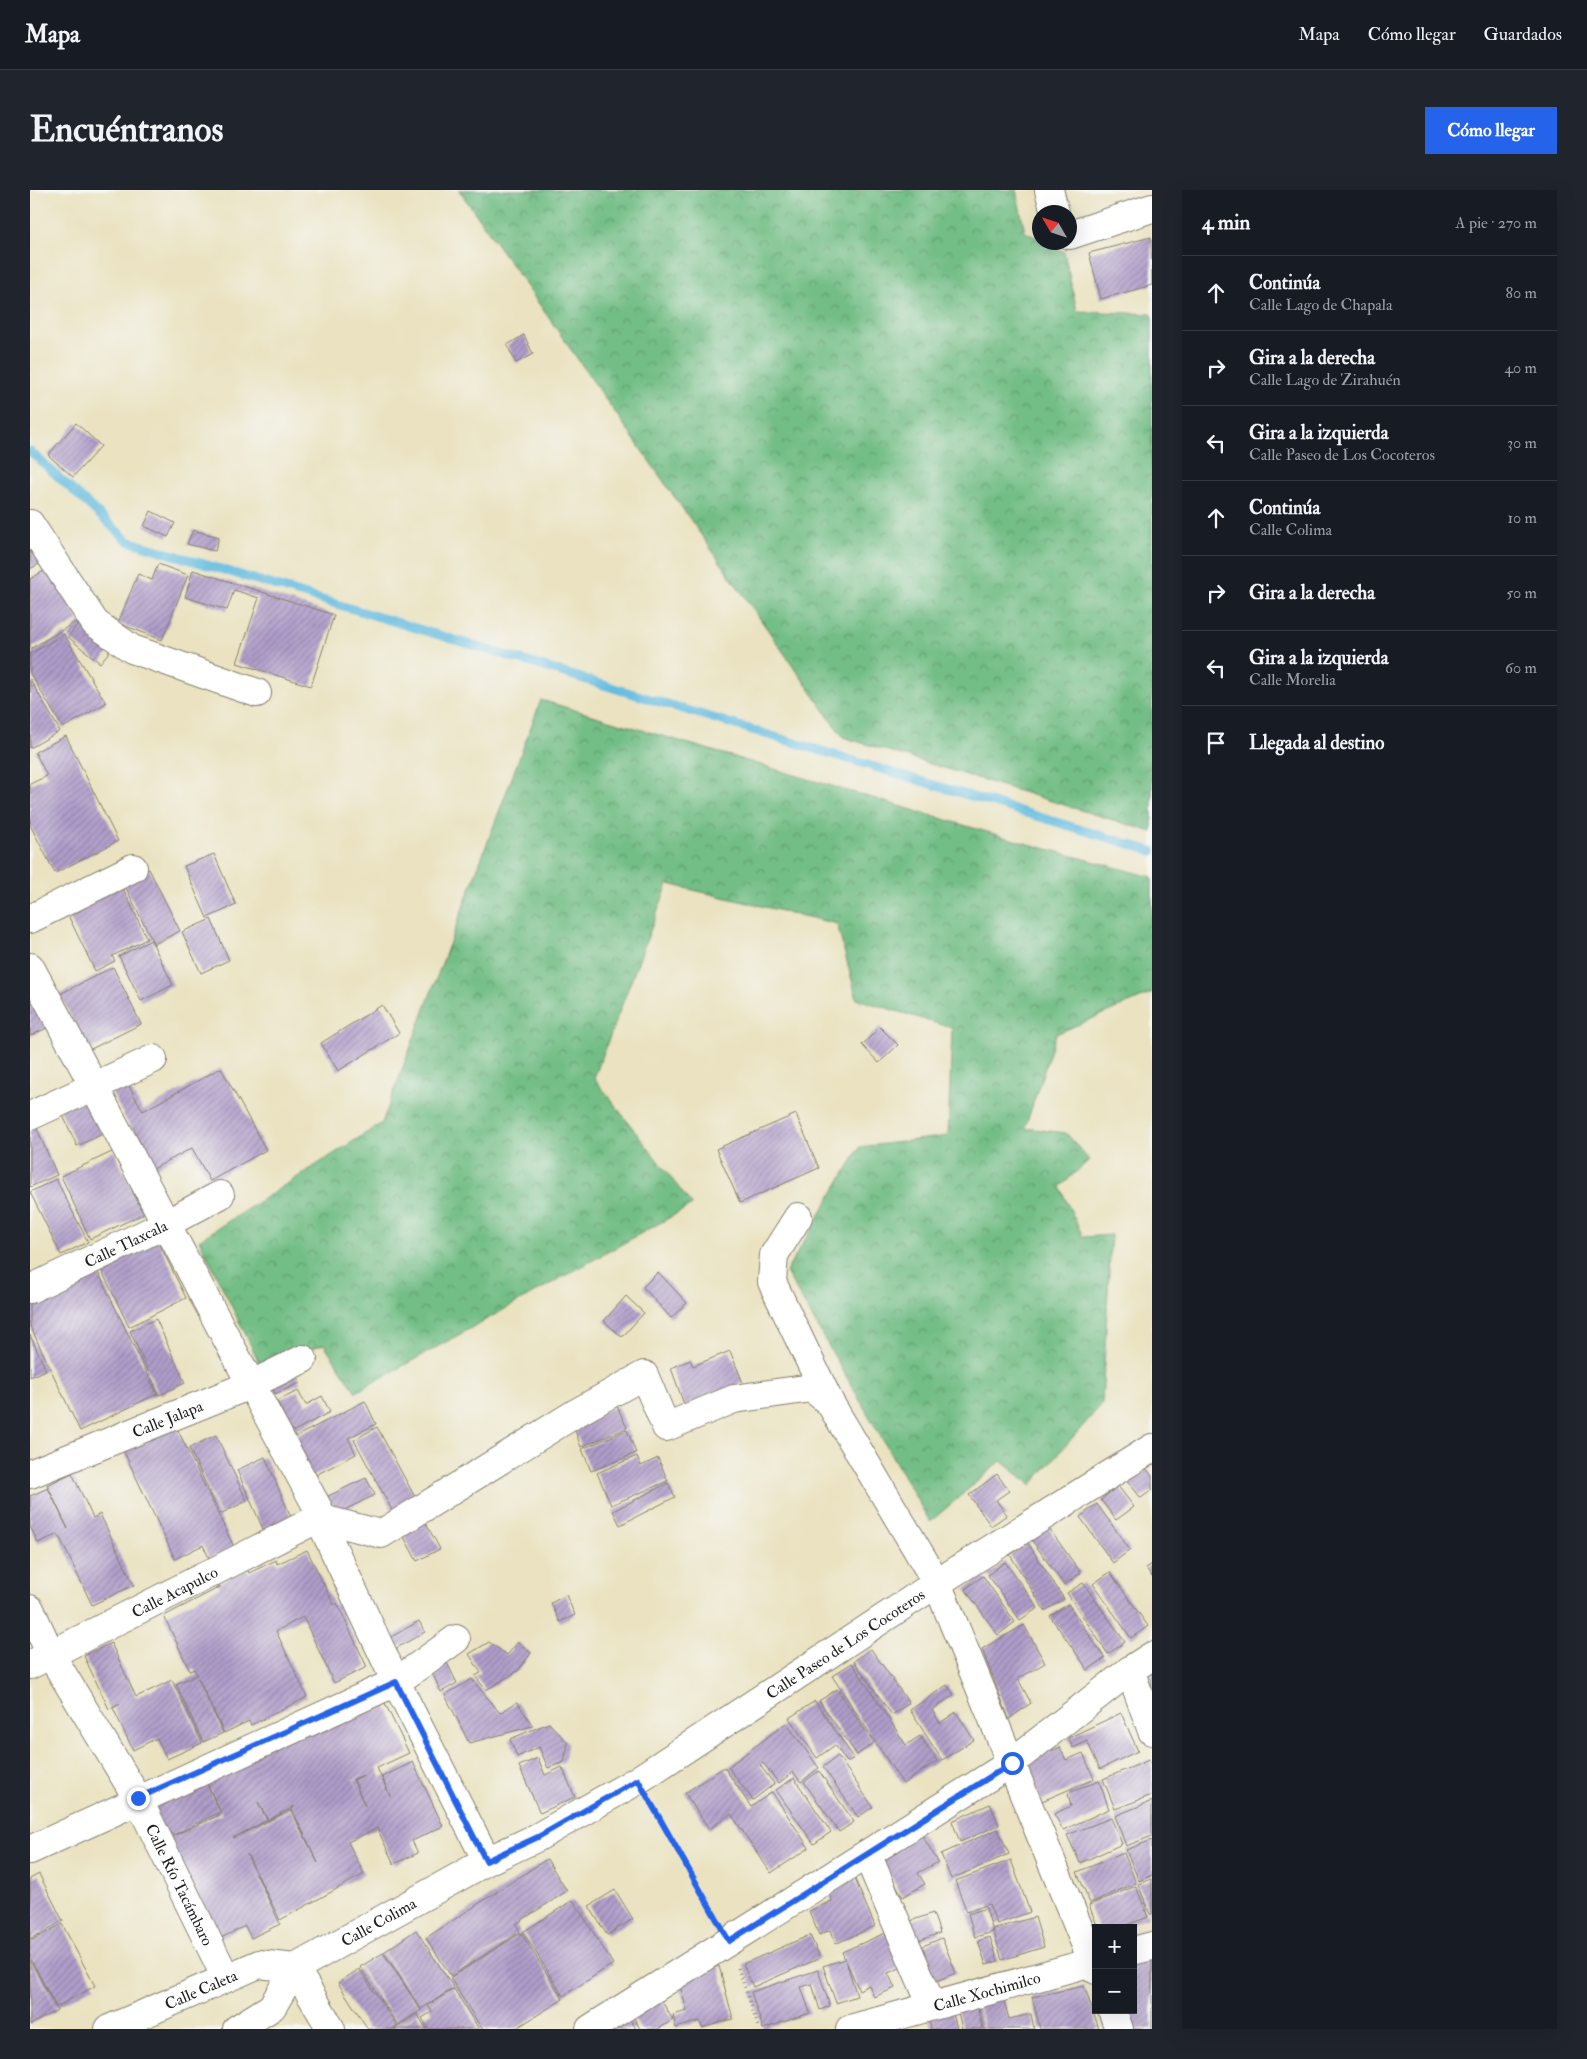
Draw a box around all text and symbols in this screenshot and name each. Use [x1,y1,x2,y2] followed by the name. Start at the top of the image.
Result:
[25,19,80,50] text: Mapa
[1299,23,1340,46] text: Mapa
[1368,23,1456,46] text: Cómo llegar
[1484,23,1562,46] text: Guardados
[1425,107,1557,154] button: Cómo llegar
[30,108,223,152] text: Encuéntranos
[1032,205,1077,250] north arrow
[1202,209,1250,236] text: 4 min
[1455,213,1537,233] text: A pie · 270 m
[1249,271,1320,295] text: Continúa
[1202,279,1230,307] icon: ahead
[1506,283,1537,303] text: 80 m
[1249,295,1393,315] text: Calle Lago de Chapala
[1249,346,1375,370] text: Gira a la derecha
[1202,354,1230,382] icon: right
[1504,358,1537,378] text: 40 m
[1249,370,1401,390] text: Calle Lago de Zirahuén
[1249,421,1388,445] text: Gira a la izquierda
[1202,429,1230,457] icon: left
[1507,433,1537,453] text: 30 m
[1249,445,1435,465] text: Calle Paseo de Los Cocoteros
[1249,496,1320,520] text: Continúa
[1202,504,1230,532] icon: ahead
[1507,508,1537,528] text: 10 m
[1249,520,1332,540] text: Calle Colima
[1202,579,1230,607] icon: right
[1249,581,1375,605] text: Gira a la derecha
[1506,583,1537,603] text: 50 m
[1249,646,1388,670] text: Gira a la izquierda
[1202,654,1230,682] icon: left
[1505,658,1537,678] text: 60 m
[1249,670,1336,690] text: Calle Morelia
[1202,729,1230,757] icon: arrive
[1249,731,1384,755] text: Llegada al destino
[81,1216,171,1273] street label: Calle Tlaxcala
[129,1396,206,1443] street label: Calle Jalapa
[128,1562,222,1623] street label: Calle Acapulco
[763,1585,929,1704] street label: Calle Paseo de Los Cocoteros
[1001,1752,1024,1775] route start
[127,1787,150,1810] route end
[141,1821,218,1949] street label: Calle Río Tacámbaro
[338,1893,420,1951] street label: Calle Colima
[1092,1924,1137,2014] map controls
[1092,1924,1137,1969] button: +
[162,1965,241,2015] street label: Calle Caleta
[931,1968,1043,2016] street label: Calle Xochimilco
[1092,1969,1137,2014] button: −

